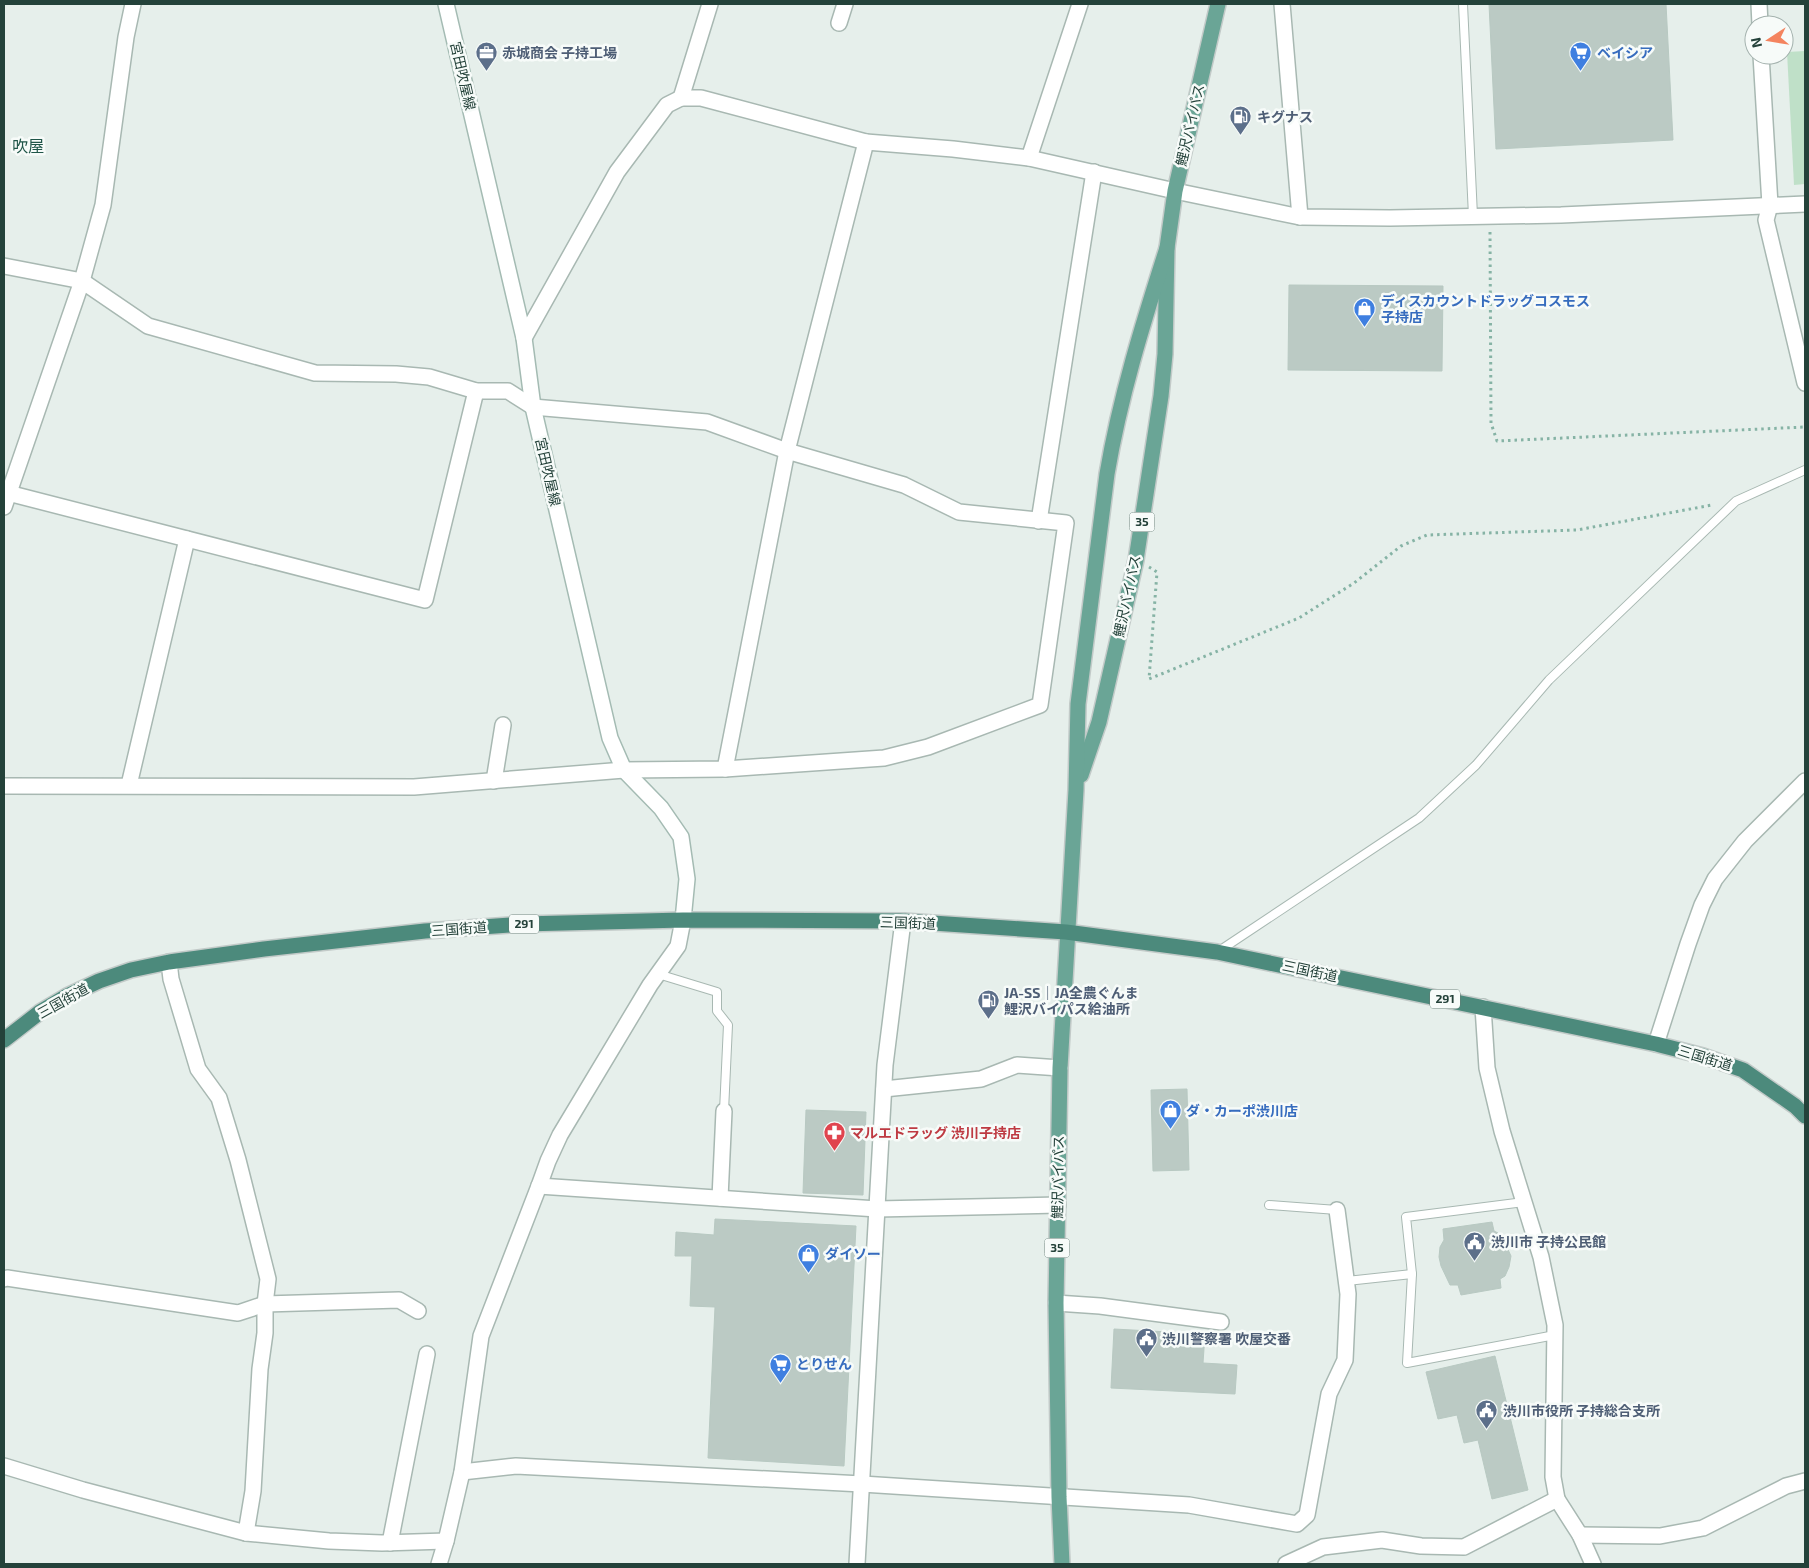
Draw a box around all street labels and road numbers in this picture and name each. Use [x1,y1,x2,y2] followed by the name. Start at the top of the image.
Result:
[447,40,480,112] street label: 宮田吹屋線
[1172,82,1207,168] street label: 鯉沢バイパス
[532,436,565,508] street label: 宮田吹屋線
[1130,512,1154,532] road number: 35
[1109,553,1144,639] street label: 鯉沢バイパス
[880,913,936,932] street label: 三国街道
[509,914,539,934] road number: 291
[430,918,487,939] street label: 三国街道
[1281,956,1339,985] street label: 三国街道
[34,980,91,1022] street label: 三国街道
[1430,990,1460,1009] road number: 291
[1676,1041,1734,1074] street label: 三国街道
[1048,1135,1067,1219] street label: 鯉沢バイパス
[1044,1238,1070,1258] road number: 35

